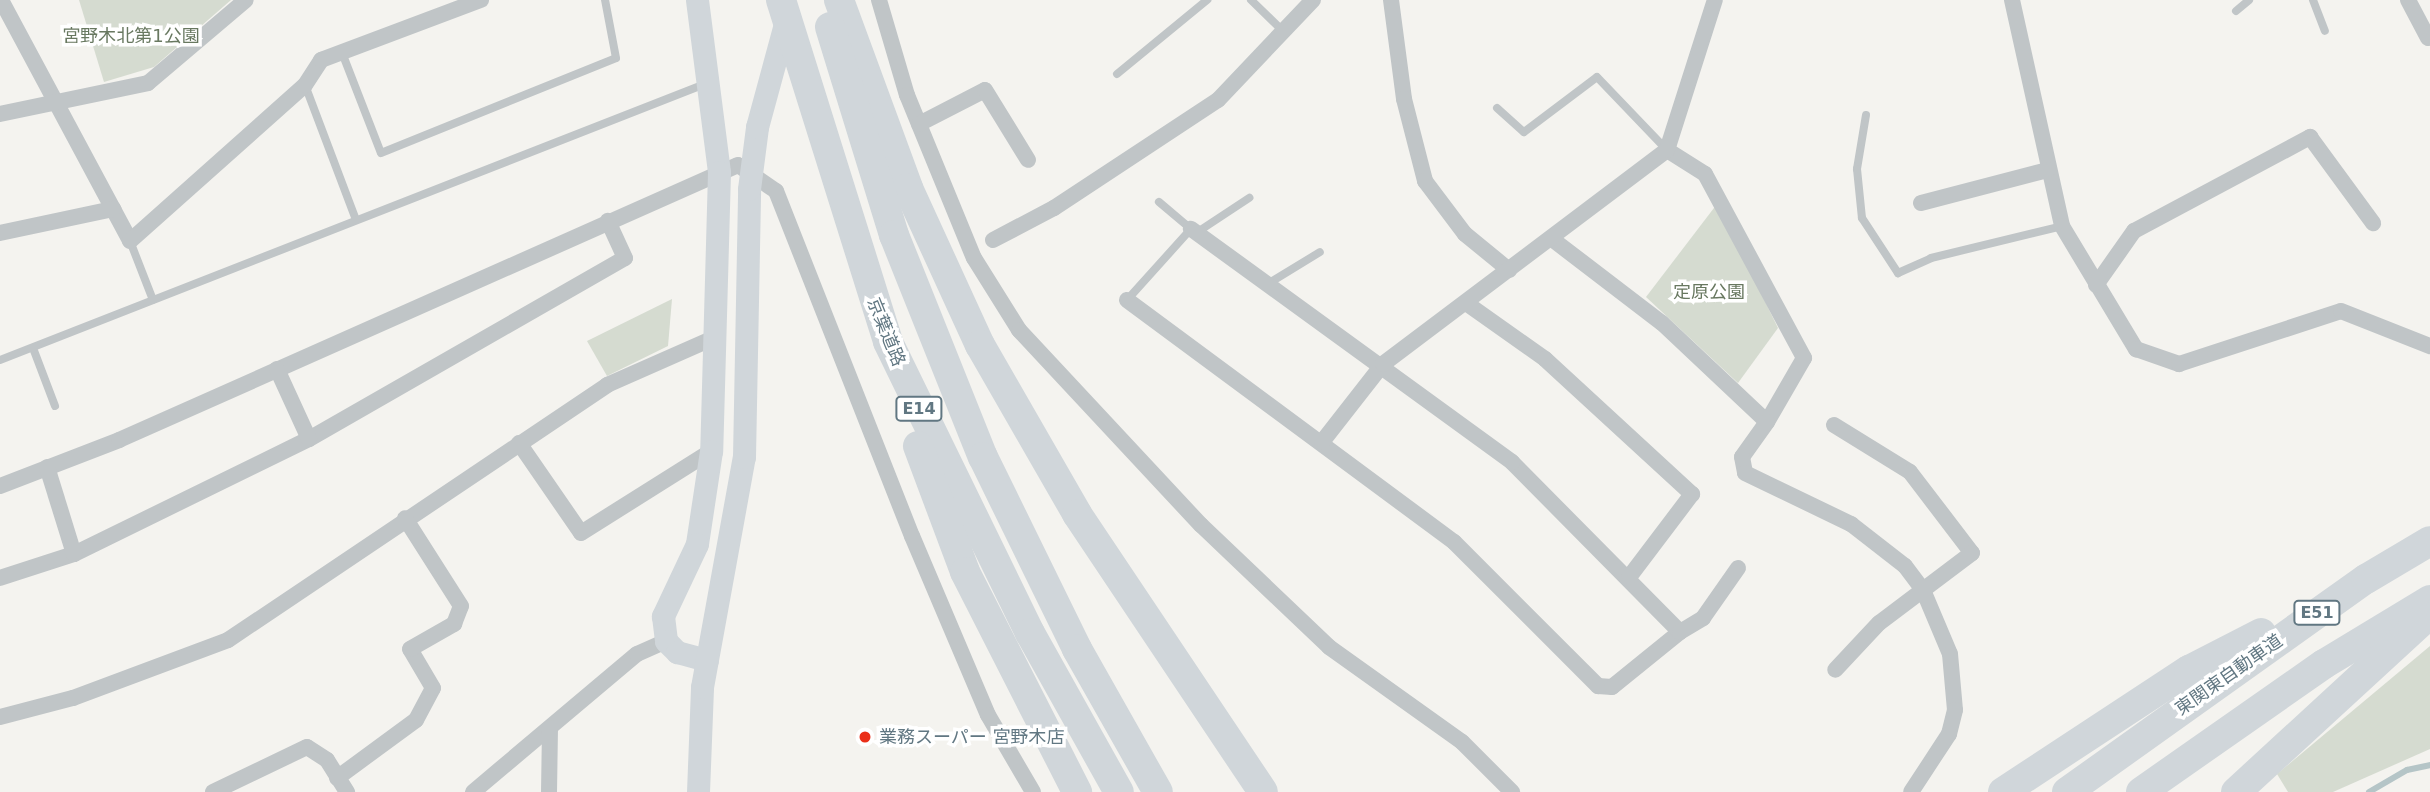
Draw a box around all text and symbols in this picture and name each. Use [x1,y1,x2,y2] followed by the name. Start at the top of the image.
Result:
[62,25,200,47] park label: 宮野木北第1公園
[1673,281,1745,303] park label: 定原公園
[863,295,909,369] street label: 京葉道路
[894,396,944,422] road number: E14
[2292,600,2342,626] road number: E51
[2171,630,2287,720] street label: 東関東自動車道
[879,726,1065,748] place label: 業務スーパー 宮野木店
[857,729,873,745] marker: 業務スーパー 宮野木店

